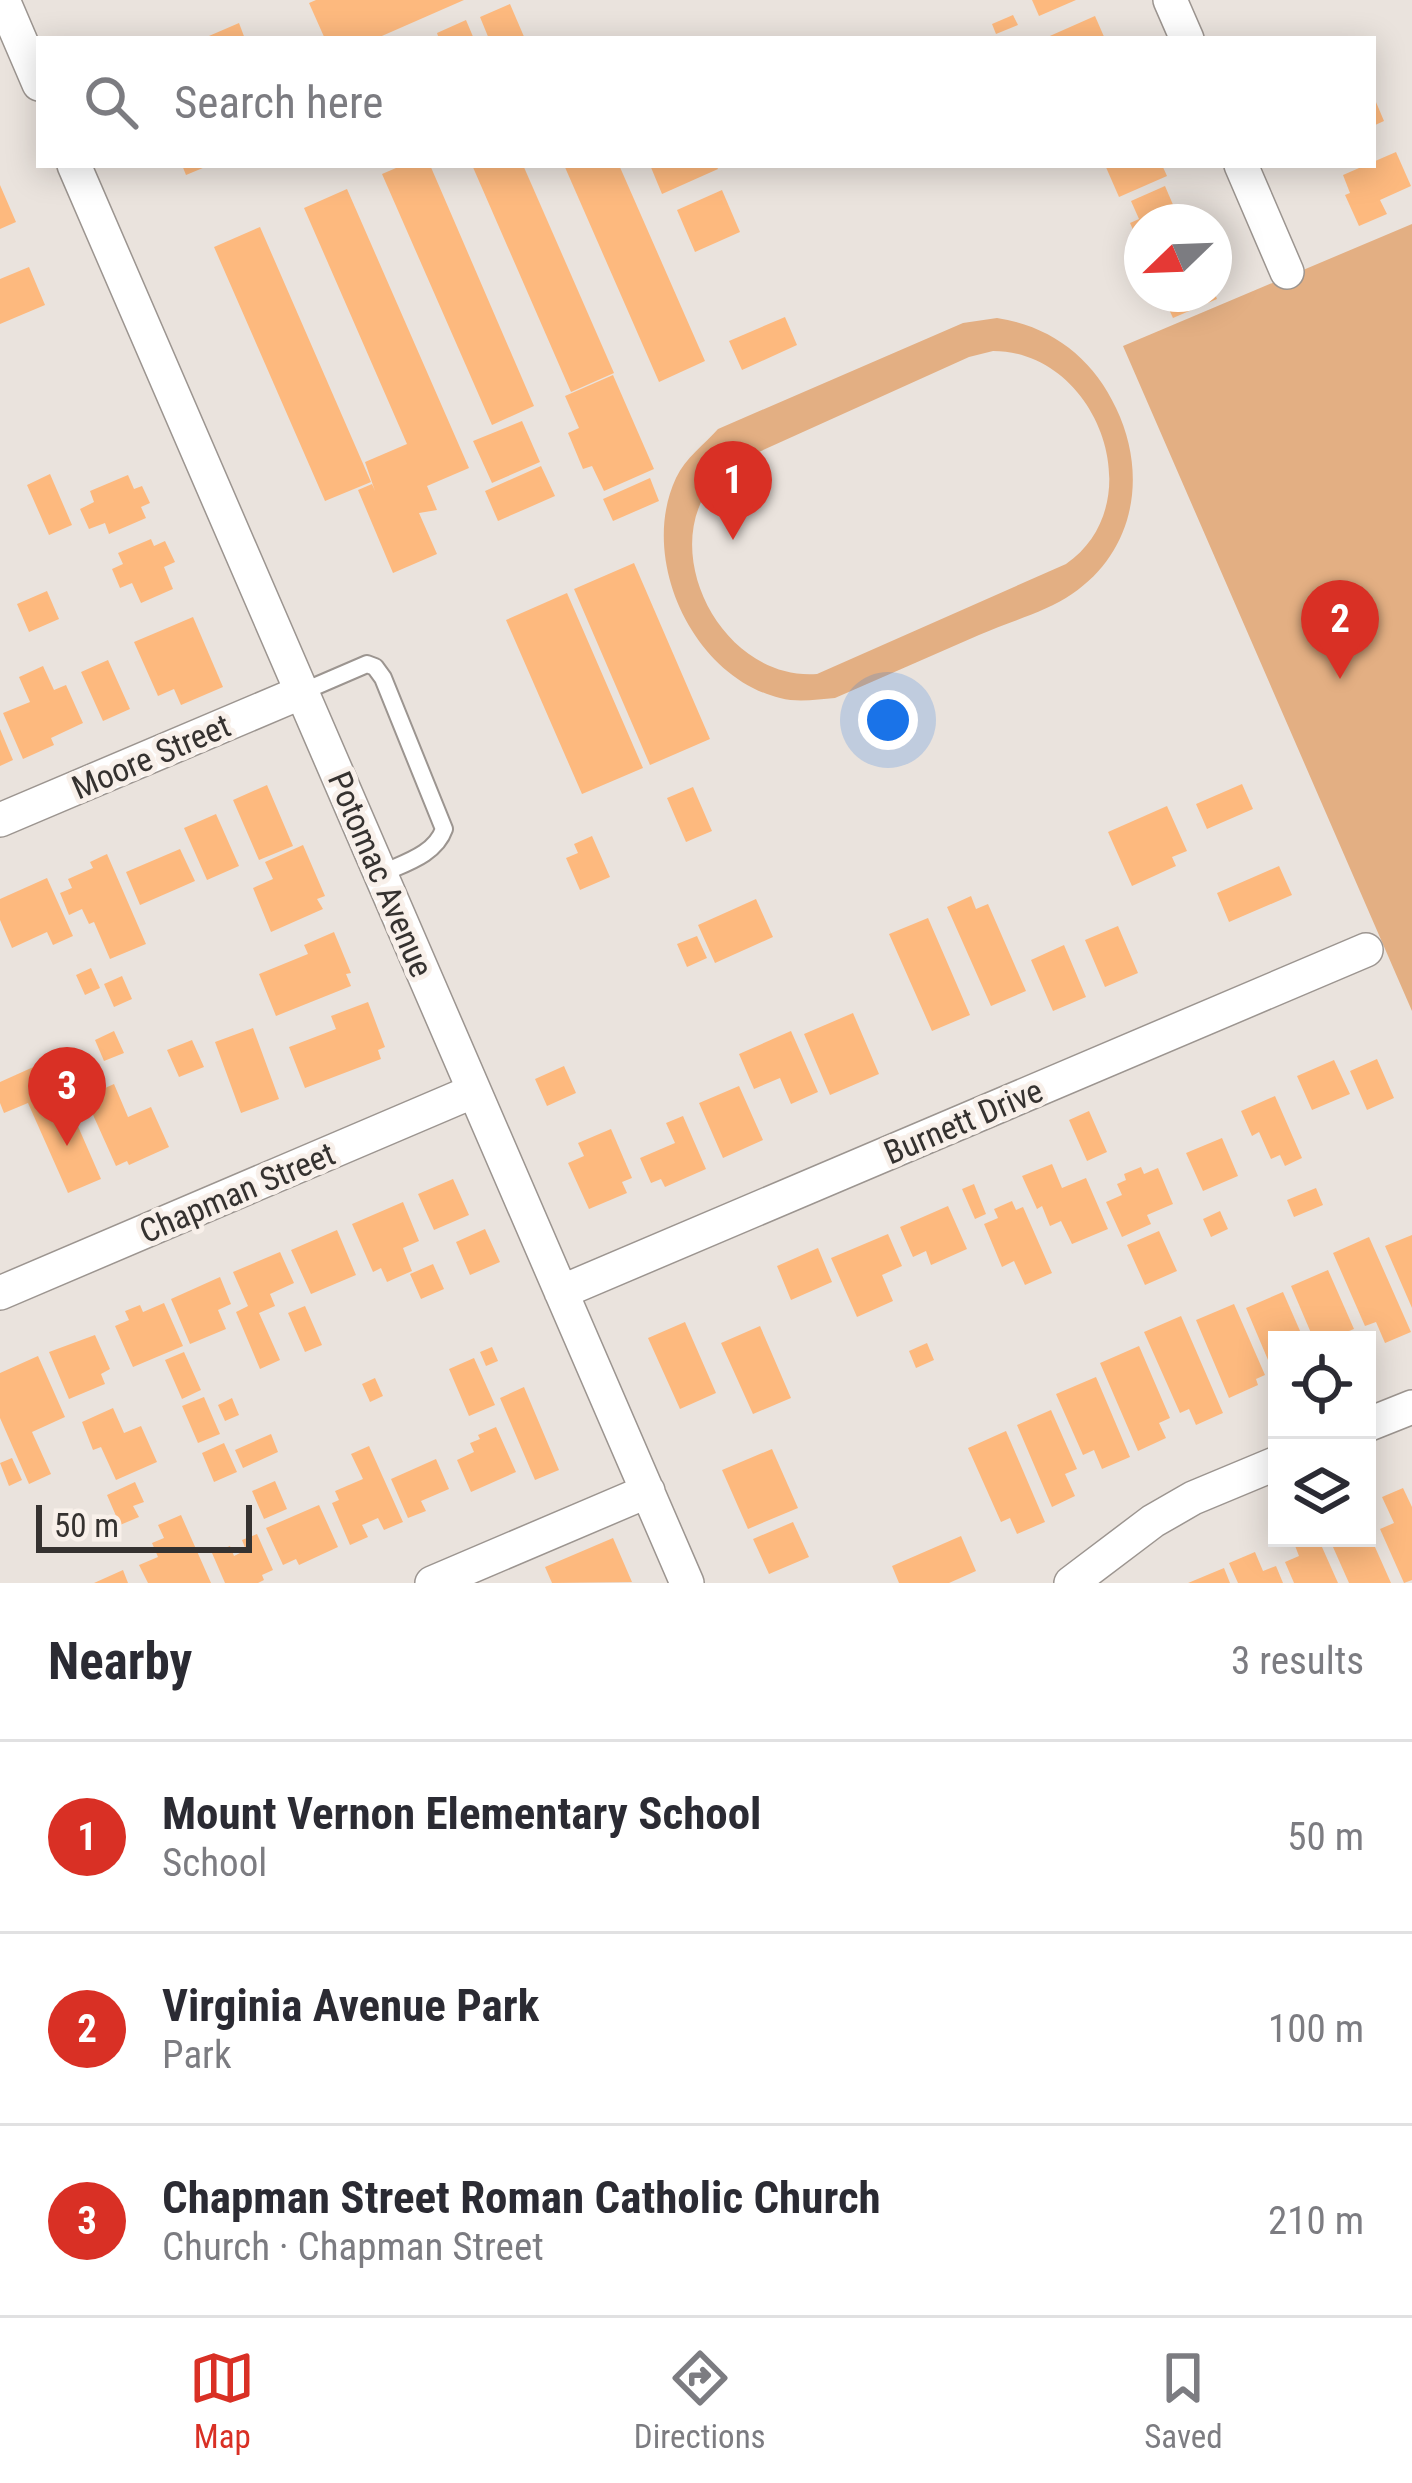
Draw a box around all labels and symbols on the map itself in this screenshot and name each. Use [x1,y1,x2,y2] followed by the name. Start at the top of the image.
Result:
[1124,204,1232,312] north arrow
[694,441,772,540] pin: 1
[1301,580,1379,679] pin: 2
[858,690,918,750] your location
[66,706,236,807] street label: Moore Street
[320,766,441,983] street label: Potomac Avenue
[28,1047,106,1146] pin: 3
[878,1071,1048,1172] street label: Burnett Drive
[134,1134,341,1251] street label: Chapman Street
[36,1499,252,1552] scale bar

